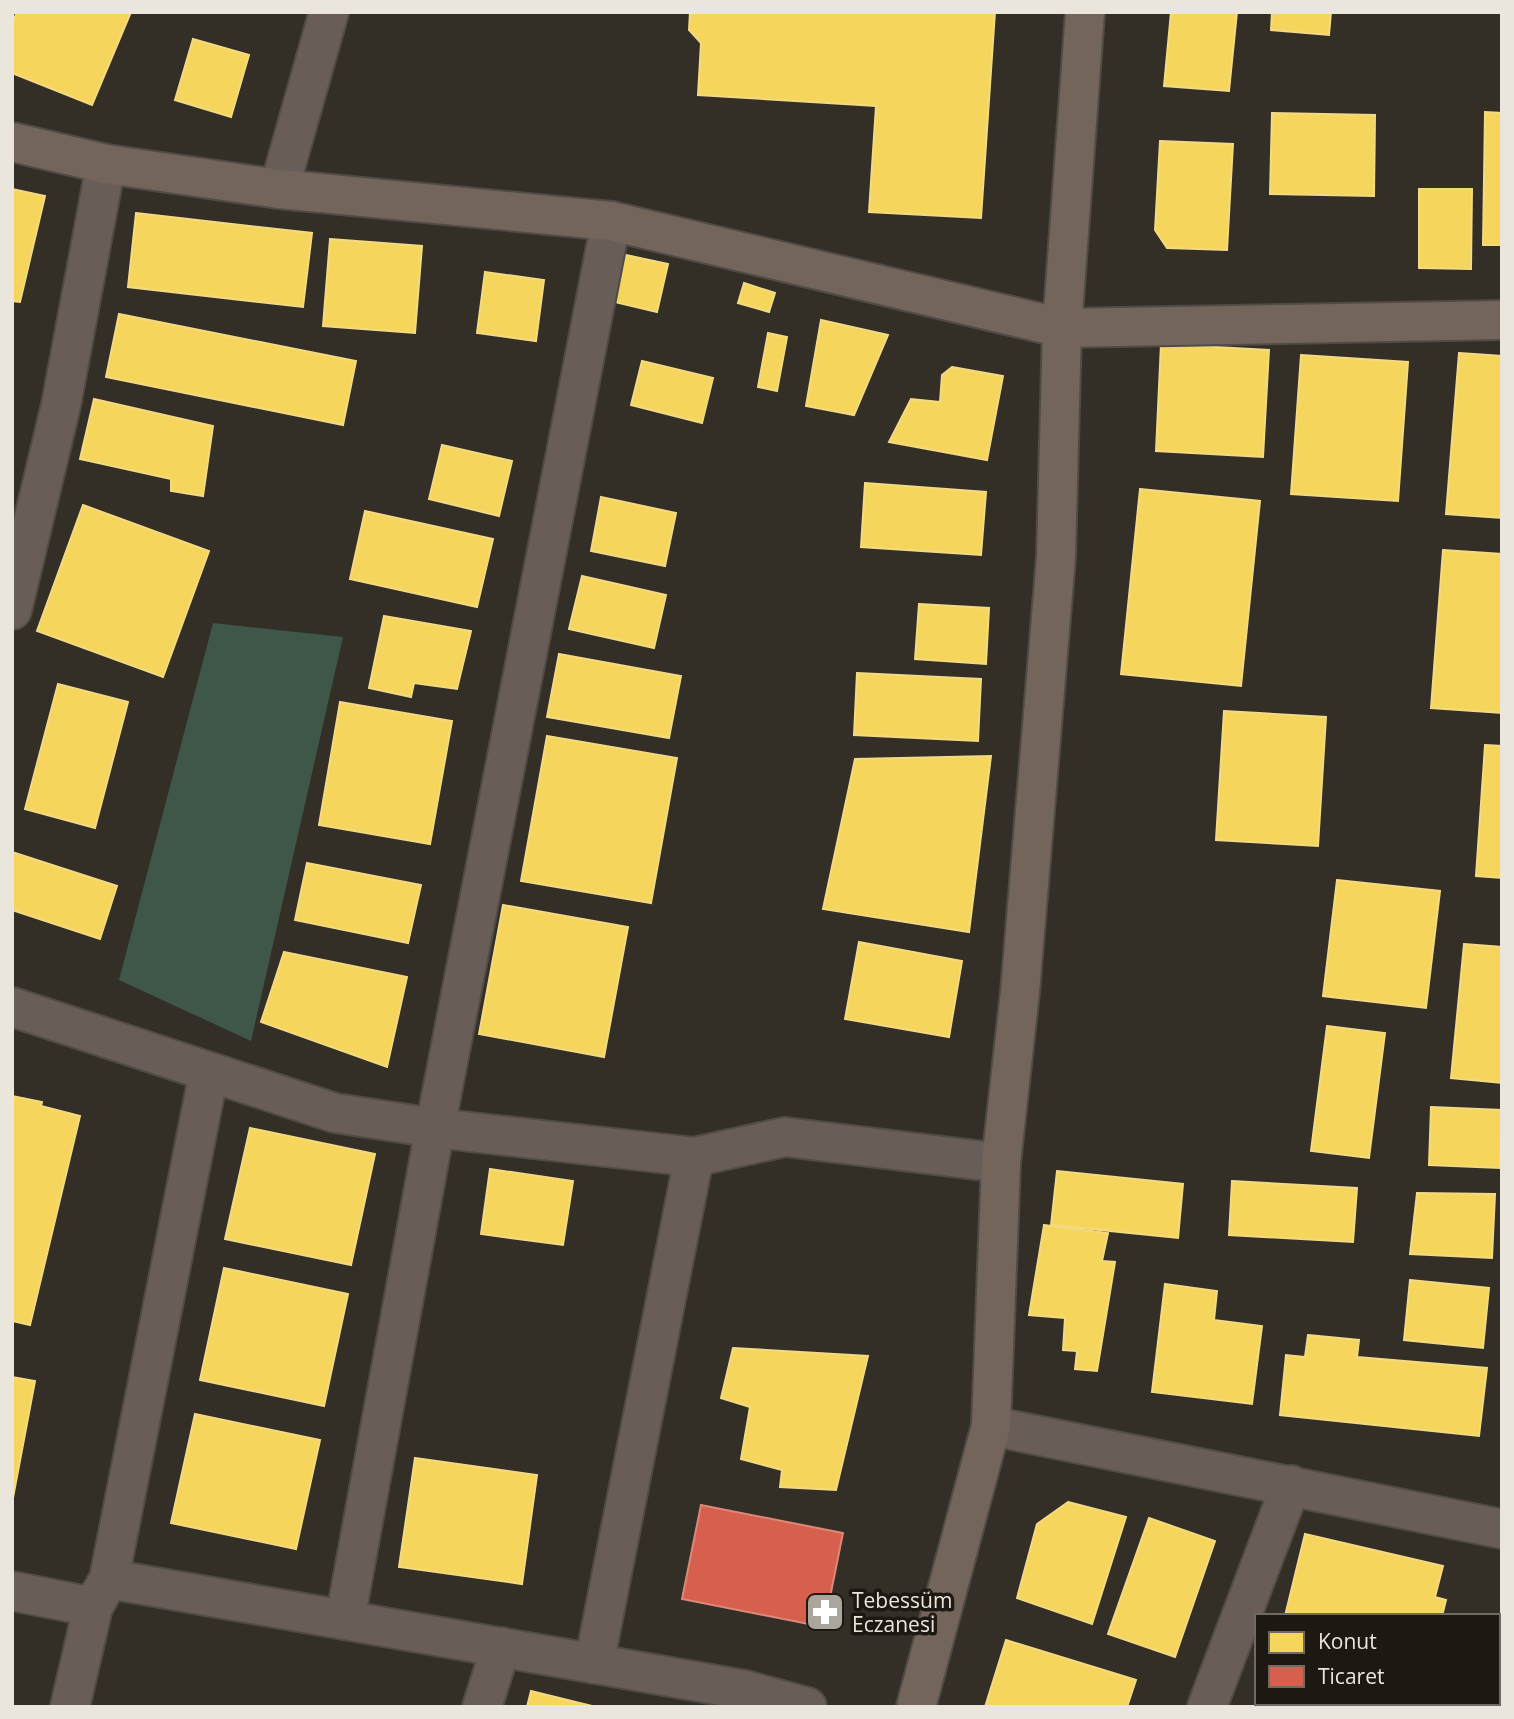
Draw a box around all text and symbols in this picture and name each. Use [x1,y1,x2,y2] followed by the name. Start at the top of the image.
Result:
[852,1586,952,1638] place label: Tebessüm Eczanesi
[804,1591,846,1633] pharmacy icon: Tebessüm Eczanesi
[1255,1614,1500,1705] legend
[1318,1627,1377,1655] text: Konut
[1318,1662,1384,1690] text: Ticaret

